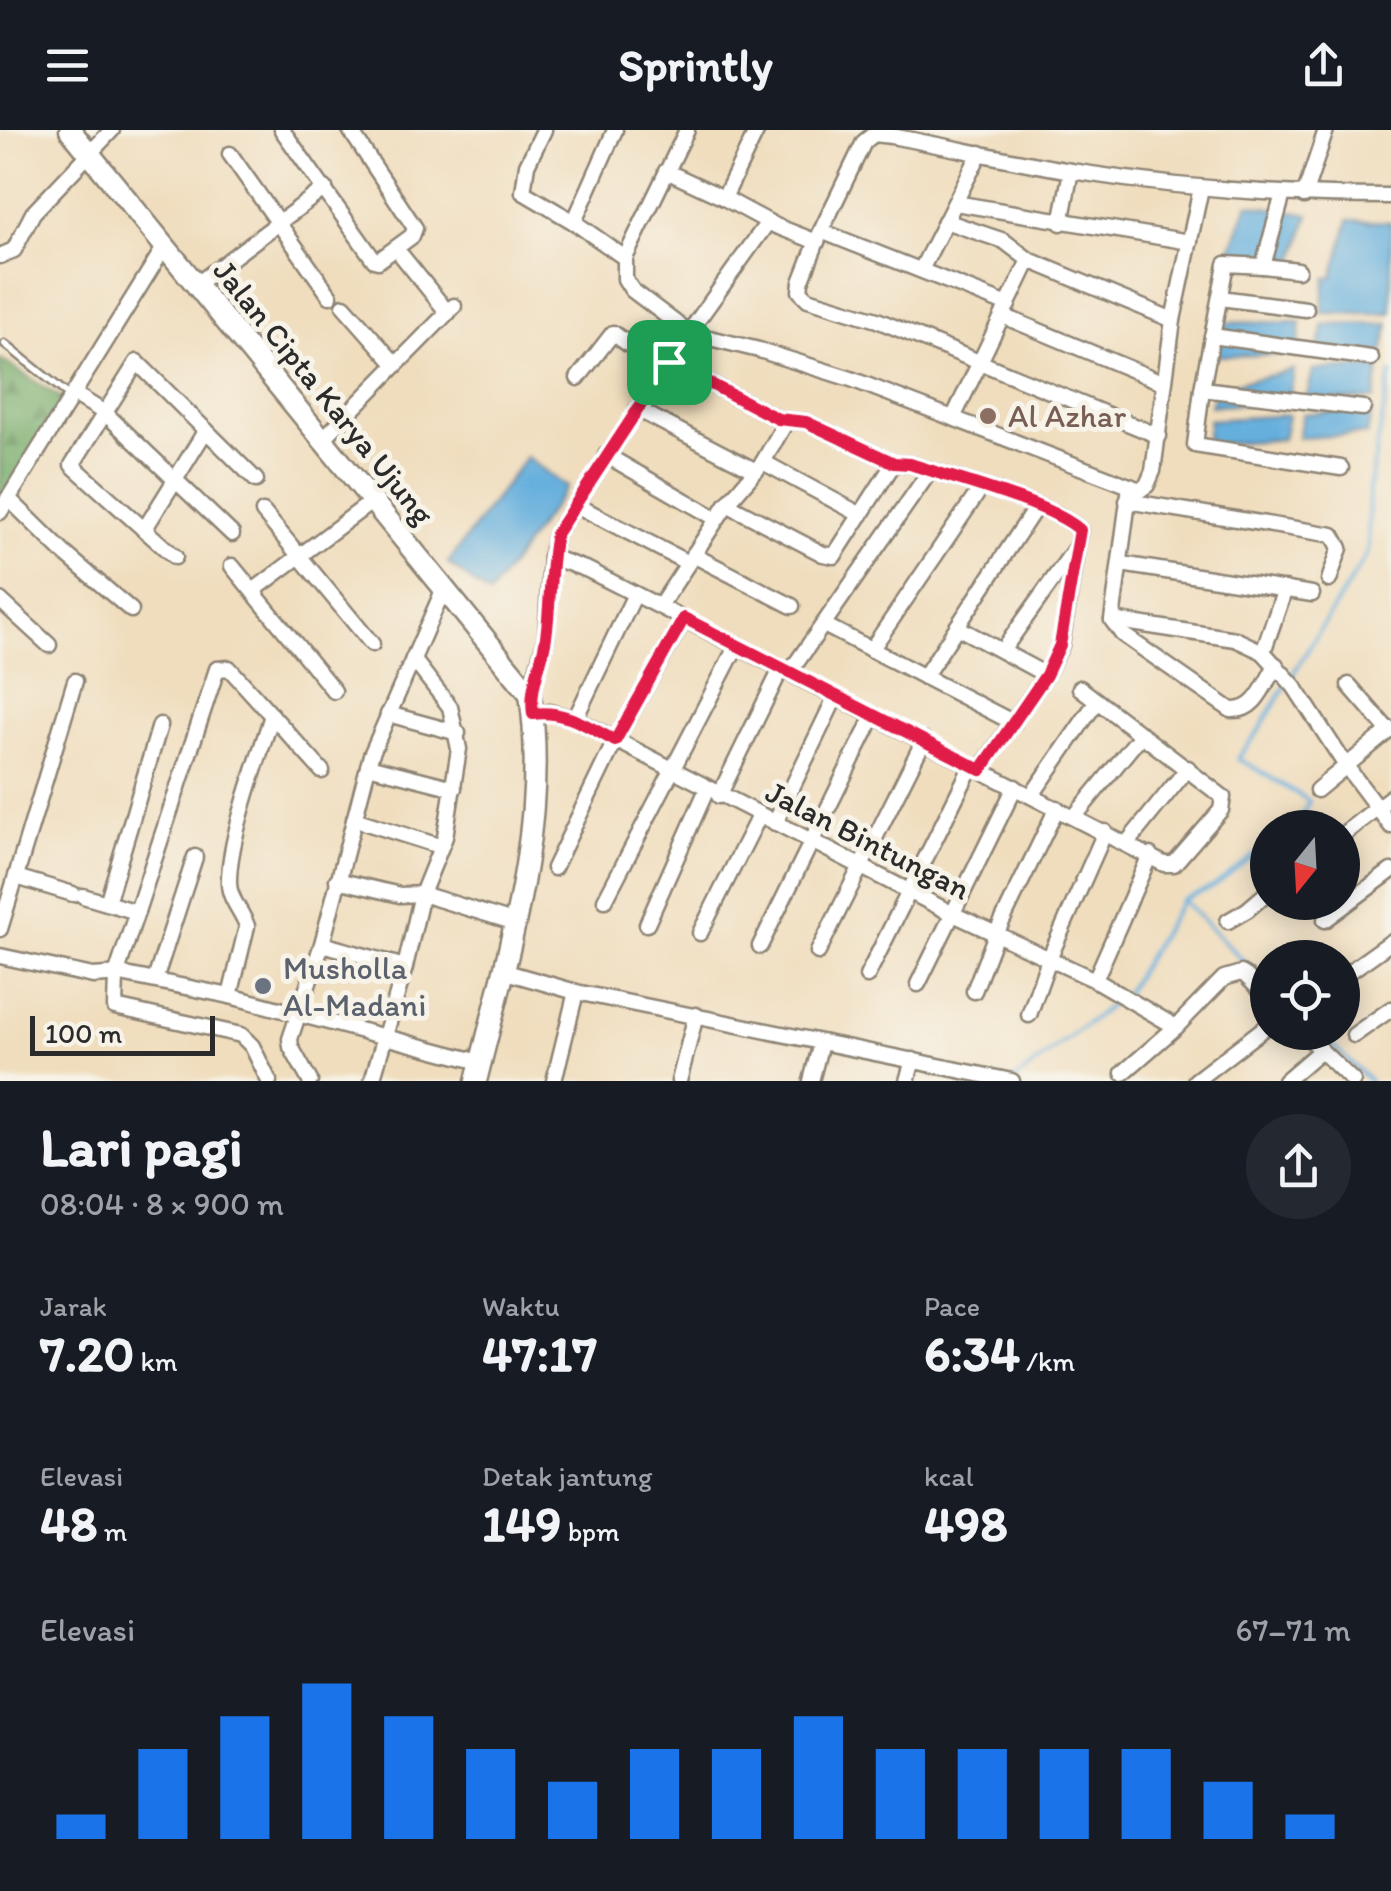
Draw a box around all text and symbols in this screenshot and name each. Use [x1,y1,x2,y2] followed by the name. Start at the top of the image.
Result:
[40,38,95,93] icon: menu
[618,38,773,92] text: Sprintly
[1296,38,1351,93] icon: share
[205,252,443,533] street label: Jalan Cipta Karya Ujung
[627,320,712,405] pin
[642,335,697,390] icon: arrive
[1008,397,1126,435] place label: Al Azhar
[977,405,999,427] marker: Al Azhar
[759,772,977,908] street label: Jalan Bintungan
[1250,810,1360,920] north arrow
[1250,810,1360,1050] map controls
[1250,940,1360,1050] button: locate
[283,949,426,1024] place label: Musholla Al-Madani
[252,975,274,997] marker: Musholla Al-Madani
[30,1011,215,1056] scale bar
[45,1016,122,1050] text: 100 m
[40,1114,243,1180] text: Lari pagi
[1246,1114,1351,1219] button: share
[40,1185,284,1223] text: 08:04 · 8 × 900 m
[40,1289,107,1323] text: Jarak
[482,1289,560,1323] text: Waktu
[924,1289,980,1323] text: Pace
[40,1323,134,1384] text: 7.20
[482,1323,597,1384] text: 47:17
[924,1323,1020,1384] text: 6:34
[134,1344,178,1378] text: km
[1020,1344,1075,1378] text: /km
[40,1459,123,1493] text: Elevasi
[482,1459,652,1493] text: Detak jantung
[924,1459,974,1493] text: kcal
[40,1493,97,1554] text: 48
[482,1493,561,1554] text: 149
[924,1493,1008,1554] text: 498
[97,1514,127,1548] text: m
[561,1514,620,1548] text: bpm
[40,1611,135,1649] text: Elevasi
[1236,1611,1351,1649] text: 67–71 m

